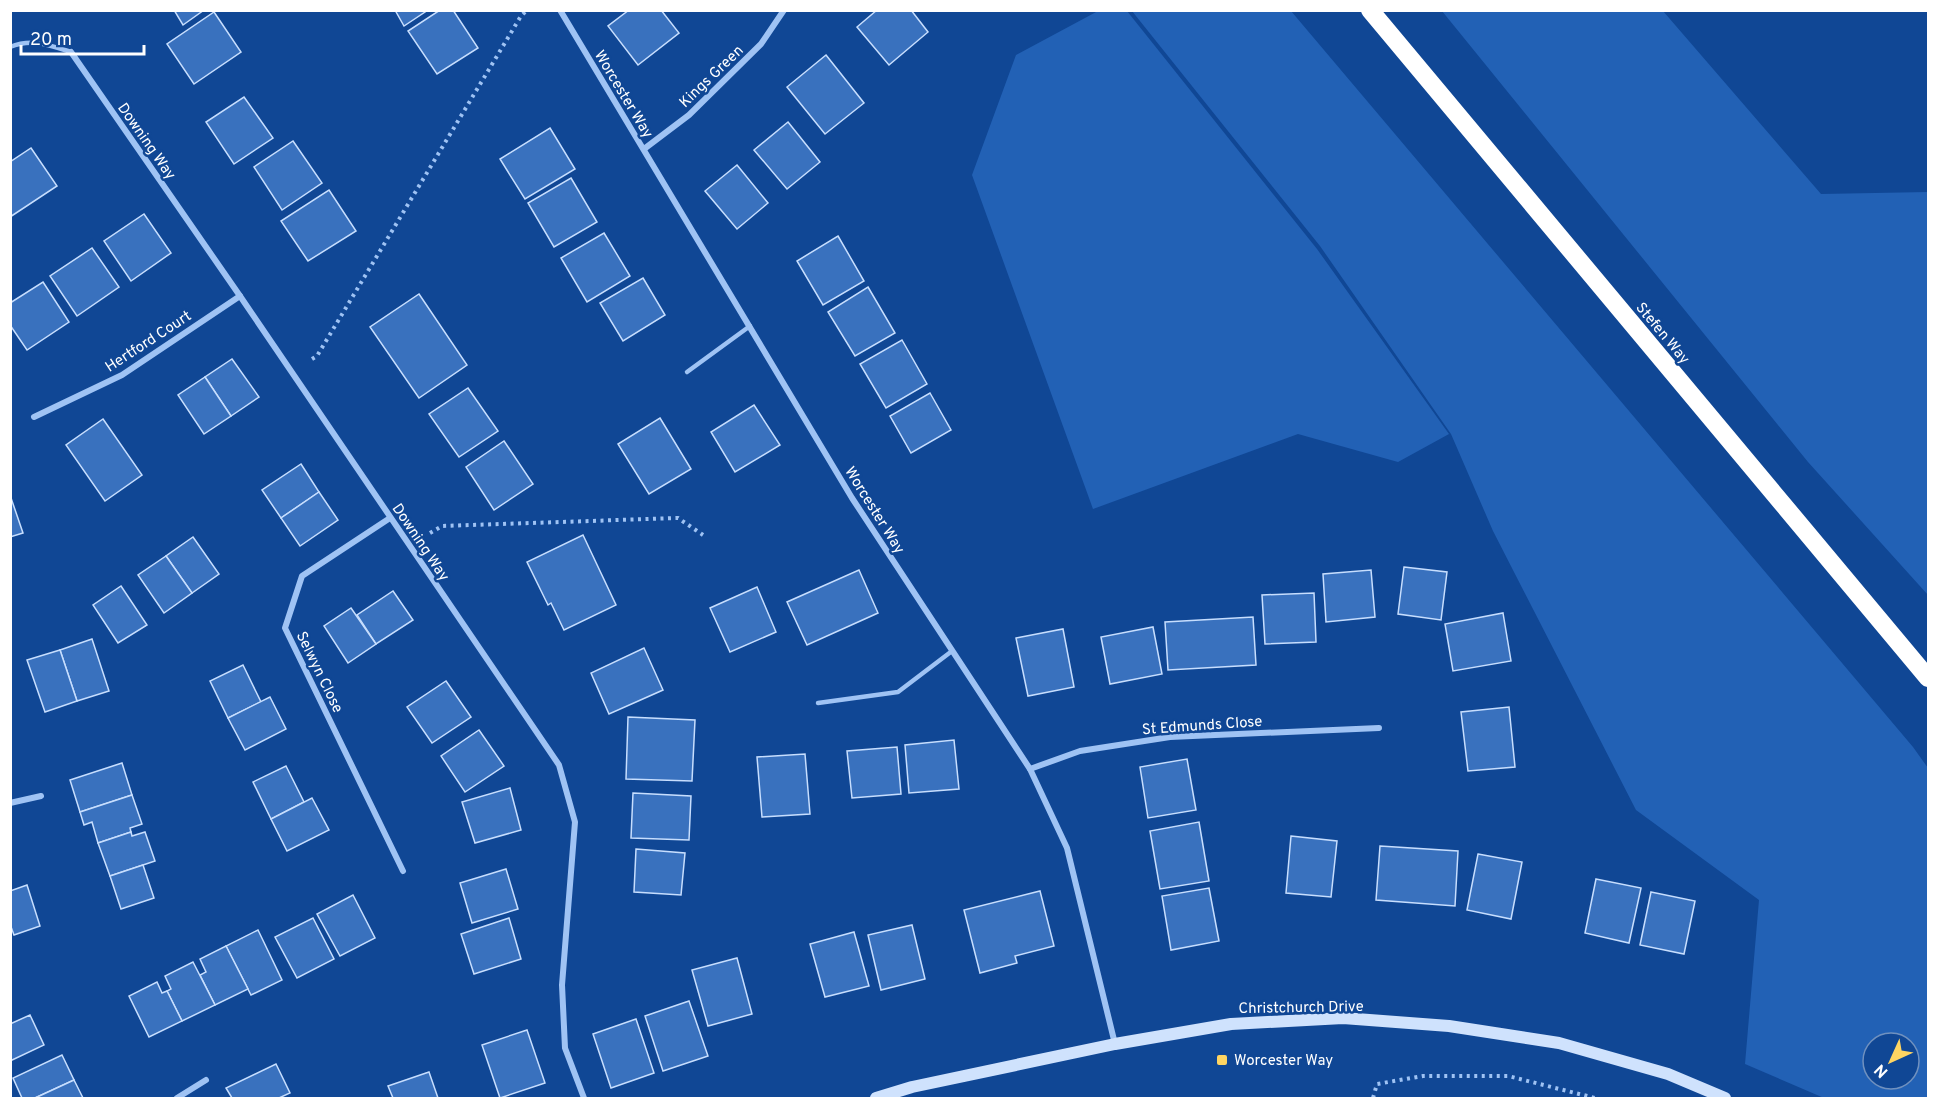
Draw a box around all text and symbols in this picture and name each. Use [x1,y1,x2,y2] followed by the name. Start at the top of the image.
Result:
[21,18,144,56] scale bar
[30,29,72,52] text: 20 m
[676,42,748,112] street label: Kings Green
[589,47,656,142] street label: Worcester Way
[112,100,179,184] street label: Downing Way
[1631,299,1693,369] street label: Stefen Way
[102,307,196,377] street label: Hertford Court
[839,464,908,558] street label: Worcester Way
[387,500,453,585] street label: Downing Way
[291,629,347,717] street label: Selwyn Close
[1141,713,1263,740] street label: St Edmunds Close
[1238,998,1364,1019] street label: Christchurch Drive
[1861,1031,1921,1091] north arrow
[1234,1052,1333,1071] place label: Worcester Way
[1215,1053,1229,1067] marker: Worcester Way
[1871,1059,1893,1081] text: N

